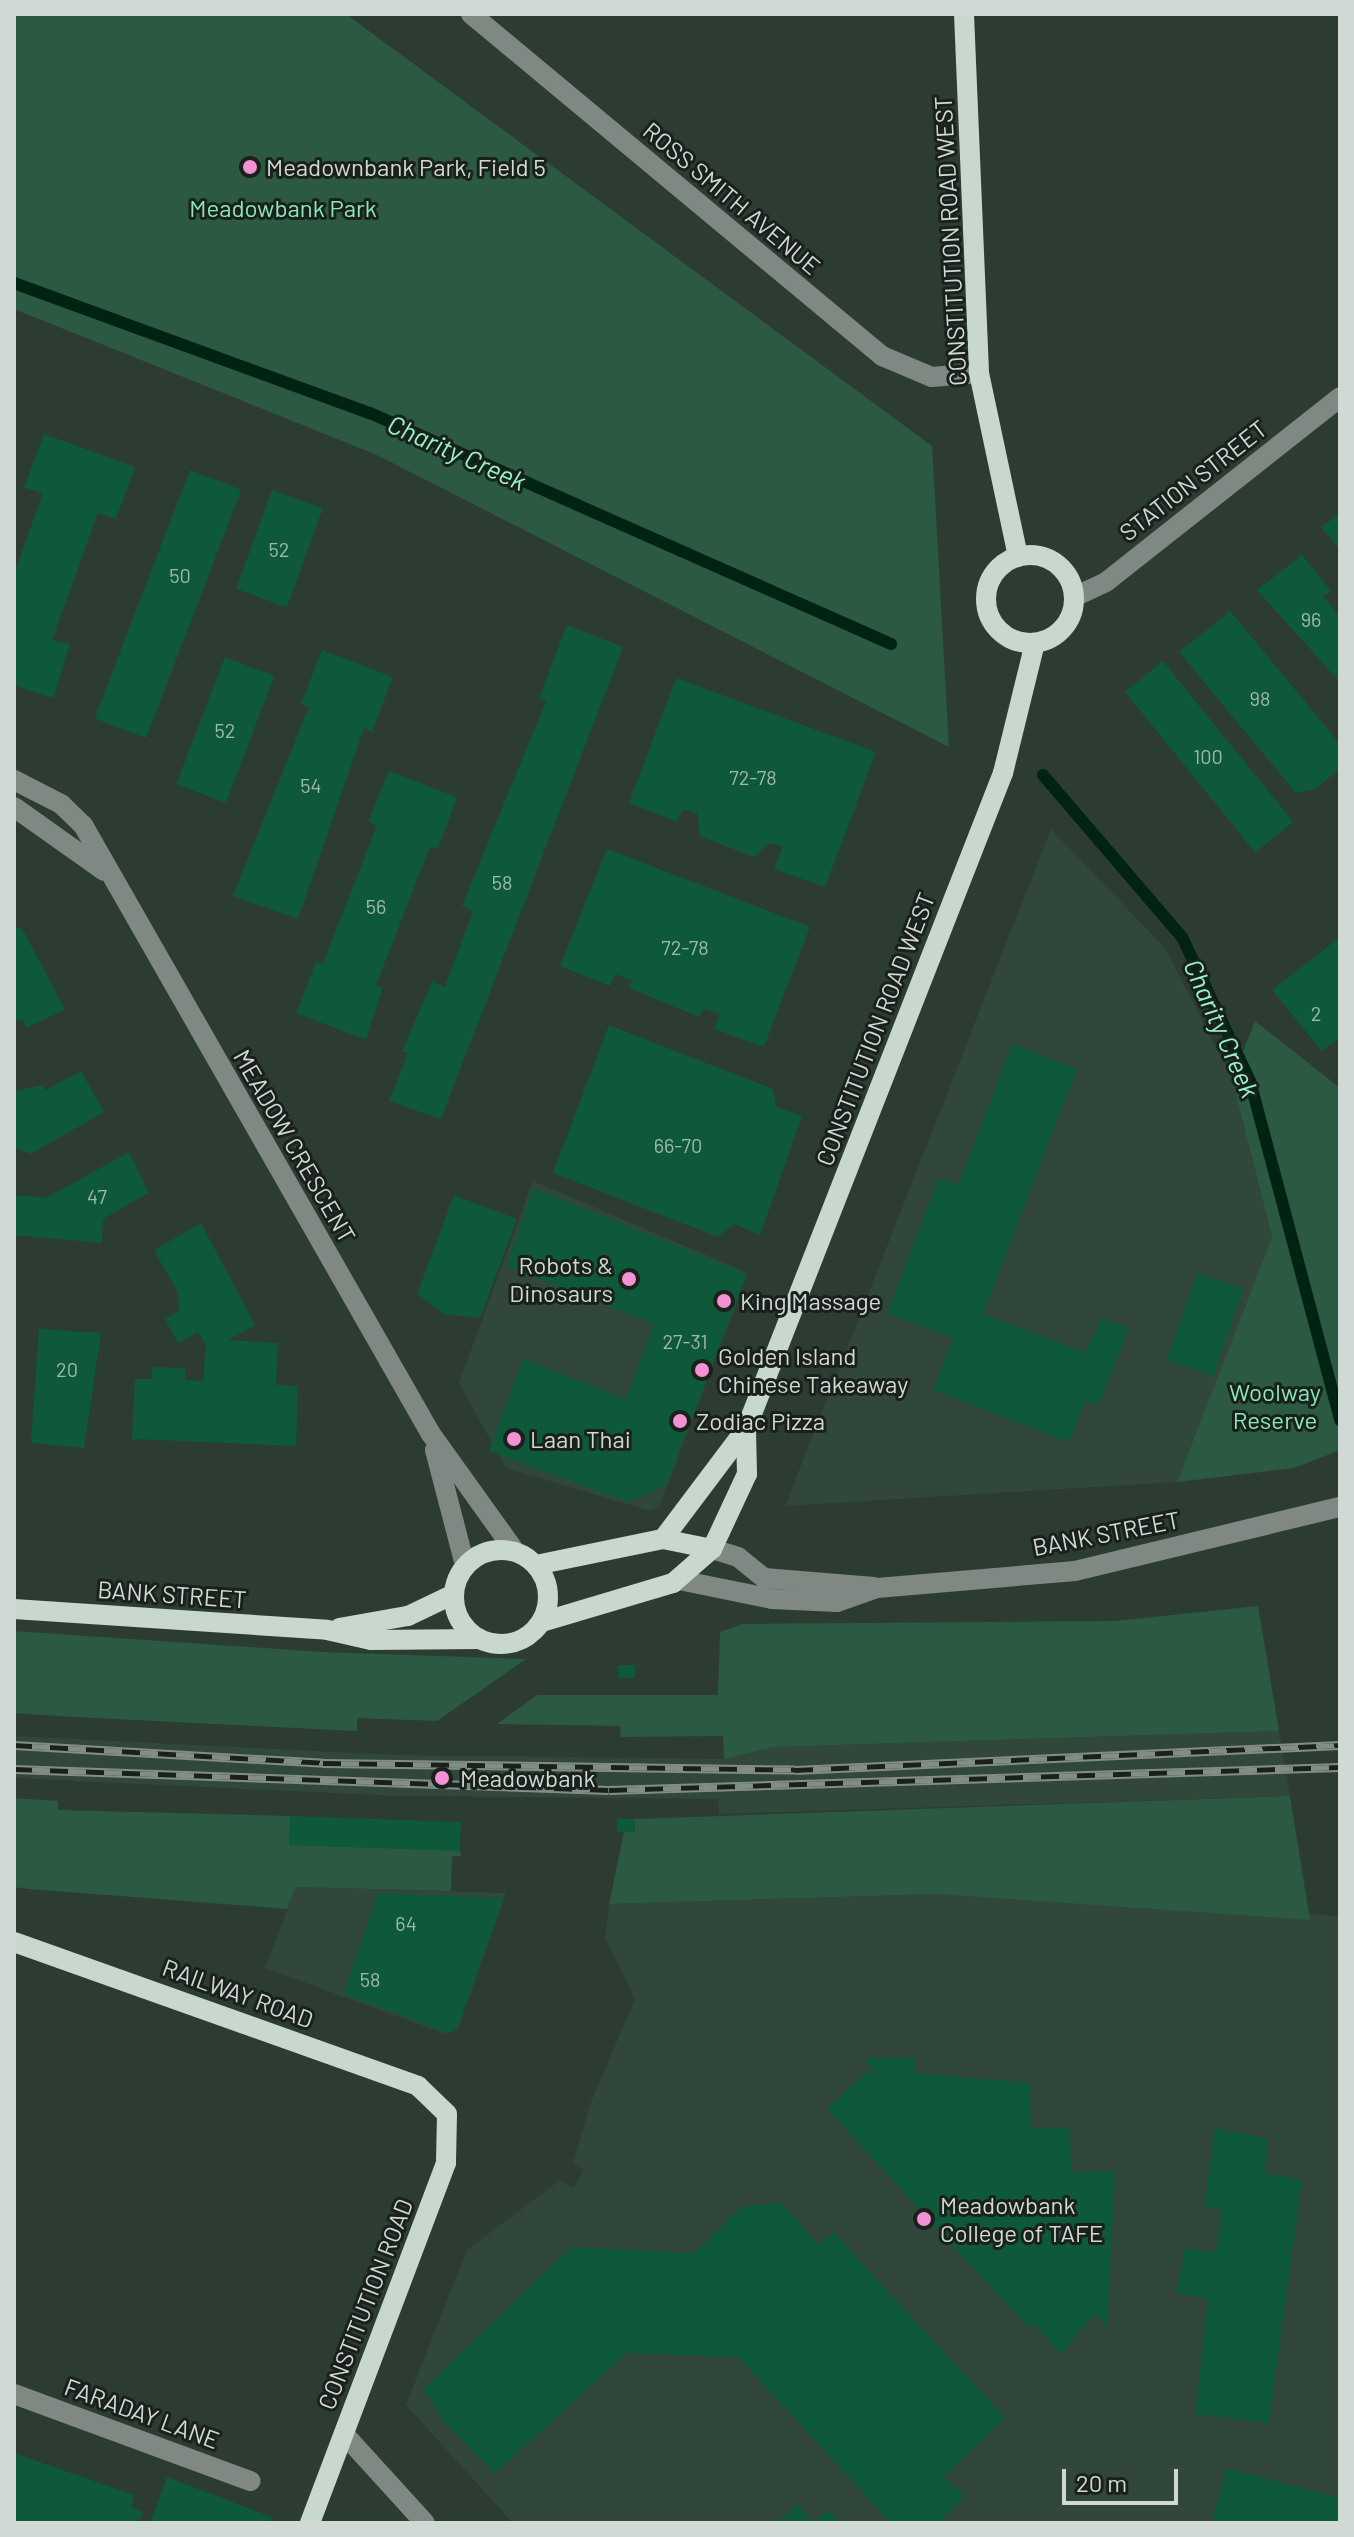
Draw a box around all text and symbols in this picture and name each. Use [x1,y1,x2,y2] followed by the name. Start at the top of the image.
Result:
[928,95,972,387] street label: CONSTITUTION ROAD WEST
[638,116,826,280] street label: ROSS SMITH AVENUE
[266,153,546,181] place label: Meadownbank Park, Field 5
[241,158,259,176] marker: Meadownbank Park, Field 5
[189,194,377,222] park label: Meadowbank Park
[383,408,531,496] water label: Charity Creek
[1114,413,1272,547] street label: STATION STREET
[269,537,289,561] house number: 52
[169,563,191,587] house number: 50
[1301,607,1321,631] house number: 96
[1250,686,1270,710] house number: 98
[215,718,235,742] house number: 52
[1193,744,1223,768] house number: 100
[729,765,777,789] house number: 72-78
[300,773,322,797] house number: 54
[492,870,512,894] house number: 58
[810,888,940,1170] street label: CONSTITUTION ROAD WEST
[366,894,386,918] house number: 56
[661,935,709,959] house number: 72-78
[1178,954,1266,1102] water label: Charity Creek
[1311,1001,1321,1025] house number: 2
[228,1044,362,1248] street label: MEADOW CRESCENT
[654,1133,702,1157] house number: 66-70
[87,1184,107,1208] house number: 47
[509,1251,613,1307] place label: Robots & Dinosaurs
[620,1270,638,1288] marker: Robots & Dinosaurs
[740,1287,881,1315] place label: King Massage
[715,1292,733,1310] marker: King Massage
[662,1329,708,1353] house number: 27-31
[718,1342,908,1398] place label: Golden Island Chinese Takeaway
[56,1357,78,1381] house number: 20
[693,1361,711,1379] marker: Golden Island Chinese Takeaway
[1229,1378,1321,1434] park label: Woolway Reserve
[696,1407,825,1435] place label: Zodiac Pizza
[671,1412,689,1430] marker: Zodiac Pizza
[530,1425,631,1453] place label: Laan Thai
[505,1430,523,1448] marker: Laan Thai
[1030,1505,1182,1561] street label: BANK STREET
[97,1574,247,1614] street label: BANK STREET
[460,1764,595,1792] place label: Meadowbank
[431,1767,453,1789] marker: Meadowbank
[395,1911,417,1935] house number: 64
[159,1952,317,2034] street label: RAILWAY ROAD
[360,1967,380,1991] house number: 58
[940,2191,1103,2247] place label: Meadowbank College of TAFE
[312,2195,418,2413] street label: CONSTITUTION ROAD
[915,2210,933,2228] marker: Meadowbank College of TAFE
[61,2372,223,2454] street label: FARADAY LANE
[1066,2453,1182,2503] scale bar
[1076,2468,1127,2497] text: 20 m

